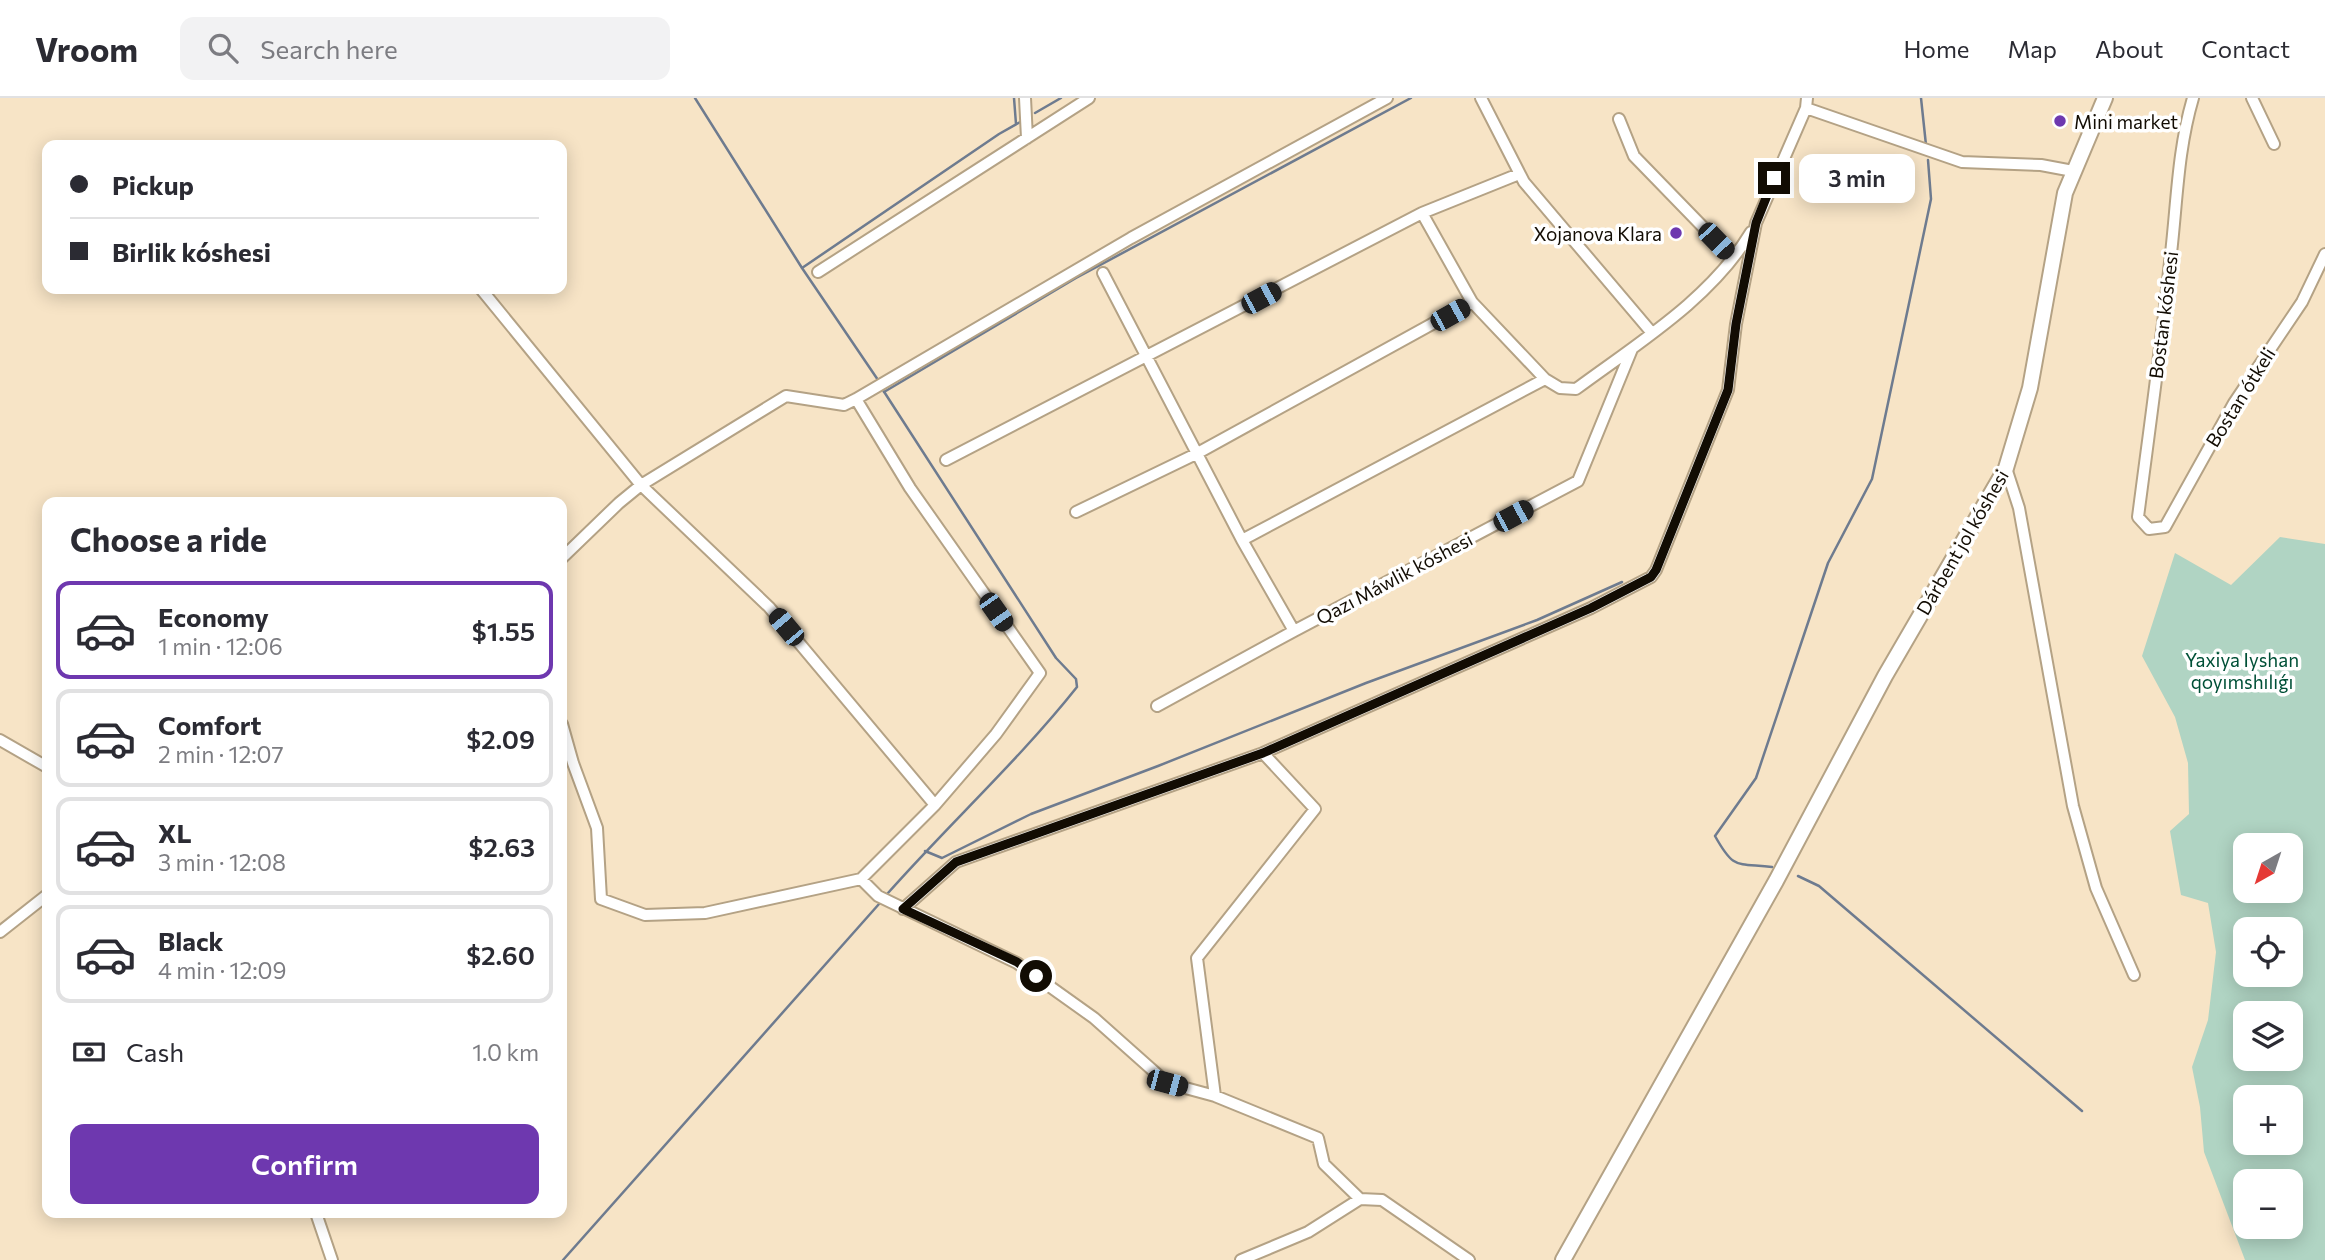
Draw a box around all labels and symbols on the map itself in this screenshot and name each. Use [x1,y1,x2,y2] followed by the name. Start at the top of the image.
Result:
[2074,110,2178,133] place label: Mini market
[2052,113,2068,129] marker: Mini market
[1798,154,1914,202] callout: 3 min
[1758,162,1790,194] route end
[1694,219,1739,263] car
[1534,222,1662,245] place label: Xojanova Klara
[1668,225,1684,241] marker: Xojanova Klara
[2144,250,2182,380] street label: Bostan kóshesi
[1238,279,1285,317] car
[1427,296,1474,334] car
[2200,343,2280,451] street label: Bostan ótkeli
[1911,465,2013,619] street label: Dárbent jol kóshesi
[1490,497,1537,535] car
[1312,527,1476,629] street label: Qazı Máwlik kóshesi
[976,589,1017,635] car
[765,604,808,650] car
[2185,648,2299,693] park label: Yaxiya Iyshan qoyımshılıǵı
[2233,833,2303,903] north arrow
[1020,960,1052,992] route start
[1144,1067,1191,1099] car

